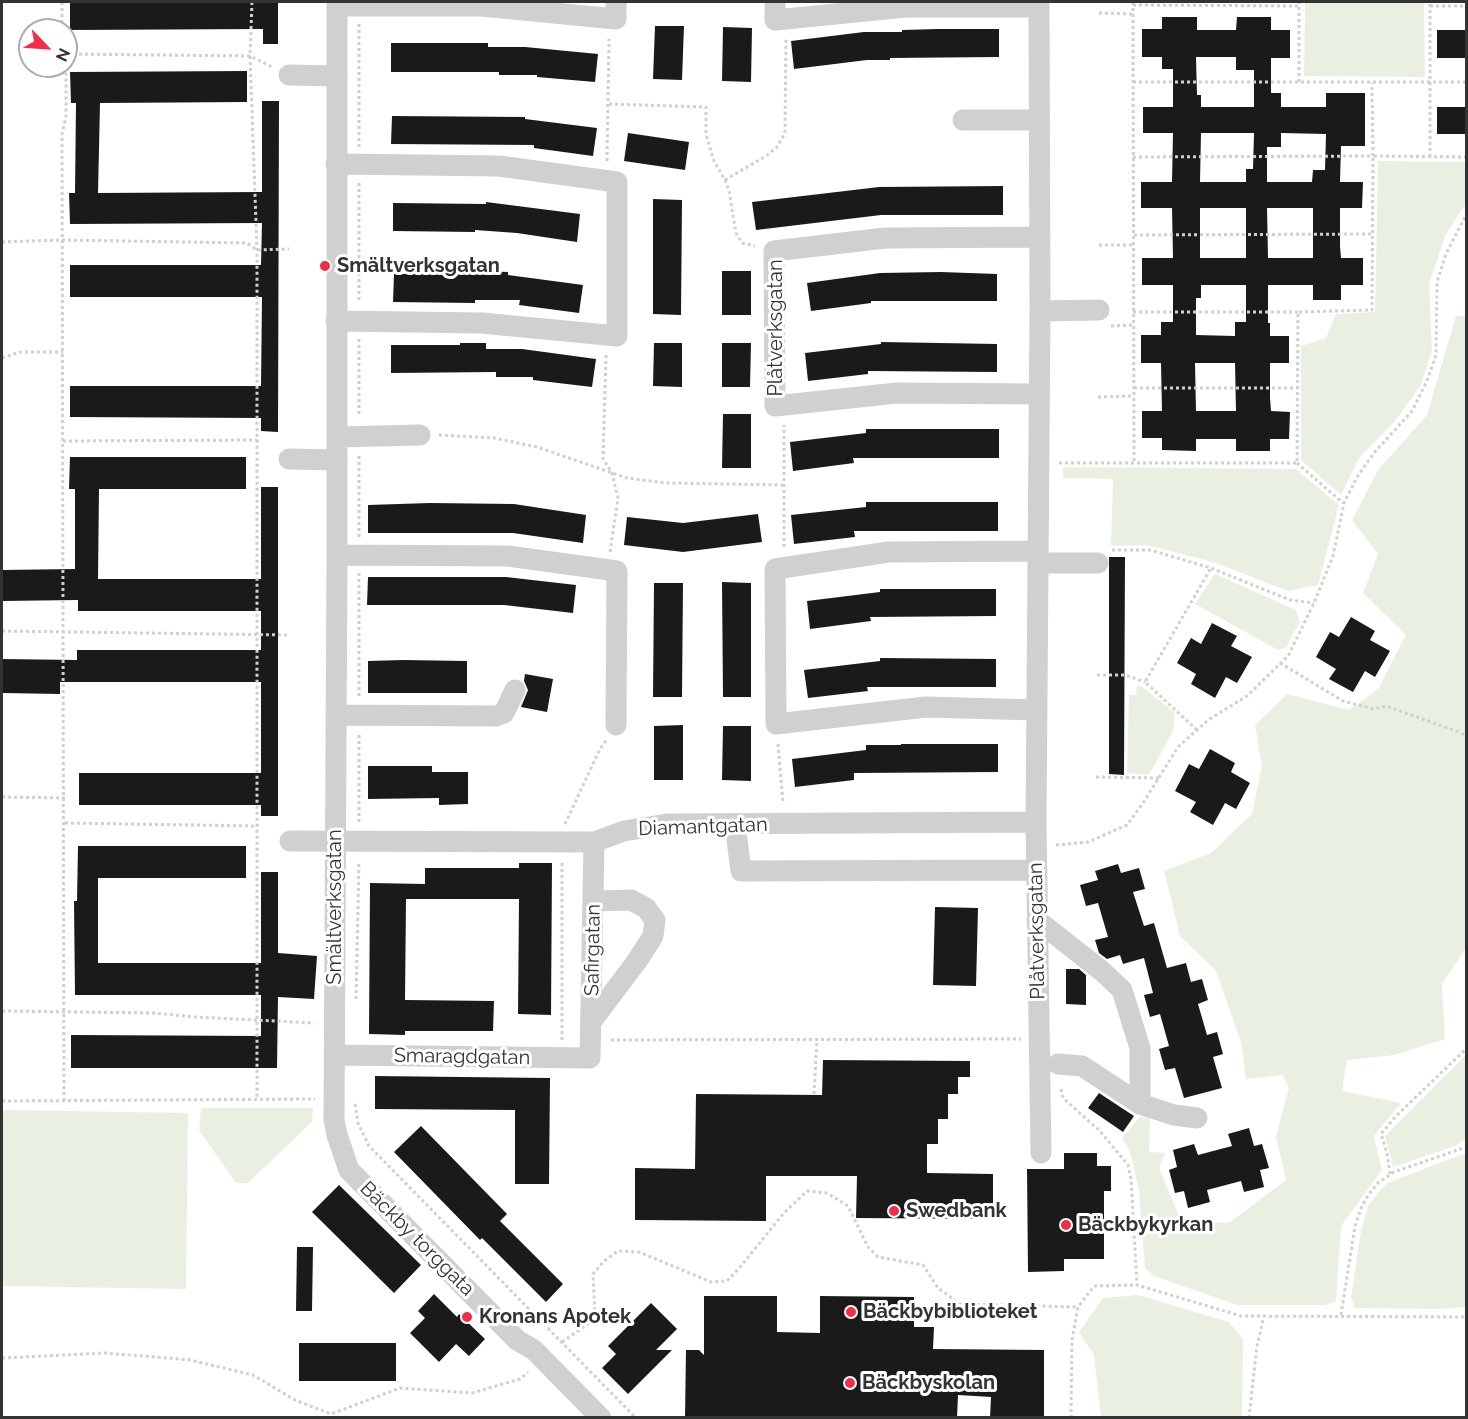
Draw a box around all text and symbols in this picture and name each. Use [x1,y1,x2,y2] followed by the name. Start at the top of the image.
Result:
[18,18,78,78] north arrow
[52,45,74,65] text: N
[337,254,500,278] place label: Smältverksgatan
[318,259,332,273] marker: Smältverksgatan
[764,259,788,397] street label: Plåtverksgatan
[638,813,768,841] street label: Diamantgatan
[323,829,347,985] street label: Smältverksgatan
[1024,862,1050,1000] street label: Plåtverksgatan
[580,904,606,996] street label: Safirgatan
[394,1044,530,1070] street label: Smaragdgatan
[355,1177,479,1301] street label: Bäckby torggata
[906,1199,1007,1223] place label: Swedbank
[887,1204,901,1218] marker: Swedbank
[1078,1213,1213,1237] place label: Bäckbykyrkan
[1059,1218,1073,1232] marker: Bäckbykyrkan
[863,1300,1037,1324] place label: Bäckbybiblioteket
[479,1305,631,1329] place label: Kronans Apotek
[844,1305,858,1319] marker: Bäckbybiblioteket
[460,1310,474,1324] marker: Kronans Apotek
[862,1371,995,1395] place label: Bäckbyskolan
[843,1376,857,1390] marker: Bäckbyskolan

